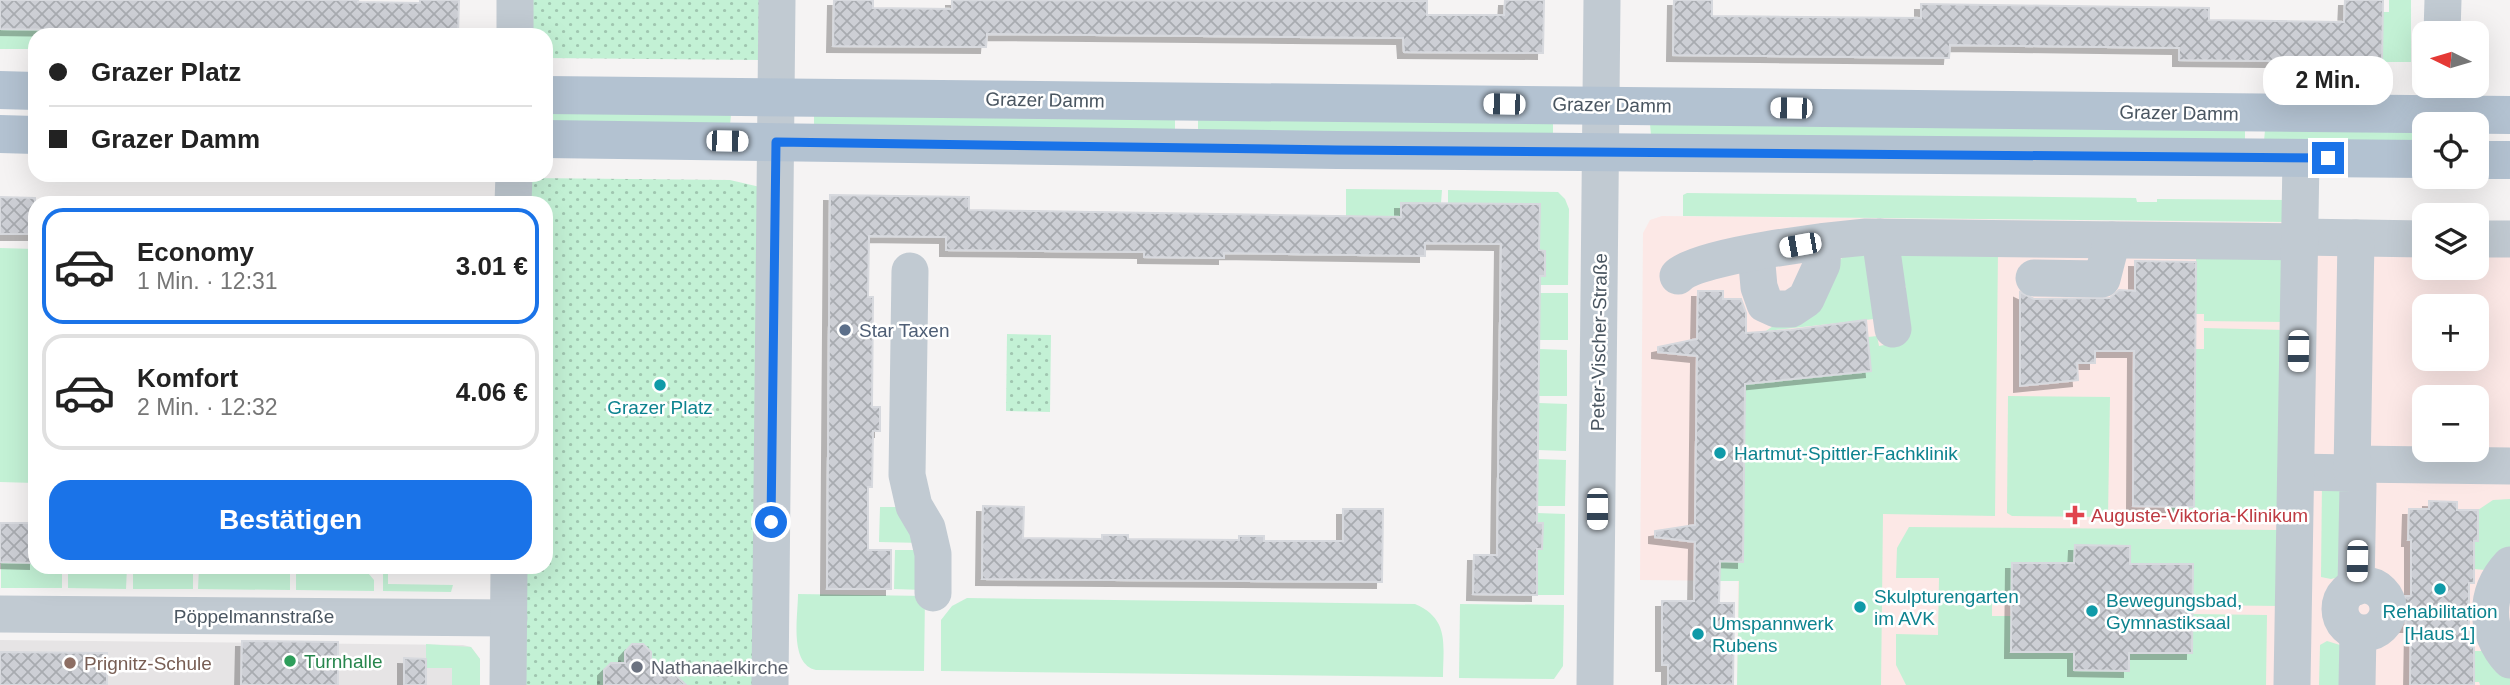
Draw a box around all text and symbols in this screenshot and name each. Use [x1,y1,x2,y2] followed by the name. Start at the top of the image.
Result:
[2412,21,2488,98] north arrow
[2412,21,2489,462] map controls
[91,57,241,87] text: Grazer Platz
[2263,57,2393,106] callout: 2 Min.
[2295,67,2361,93] text: 2 Min.
[985,88,1105,112] street label: Grazer Damm
[1483,93,1526,115] car
[1552,93,1672,117] street label: Grazer Damm
[1770,97,1813,119] car
[2119,101,2239,125] street label: Grazer Damm
[2412,112,2489,189] button: locate
[91,124,260,154] text: Grazer Damm
[706,130,749,152] car
[2312,142,2344,174] route end
[2412,203,2489,280] button: layers
[1778,231,1823,259] car
[53,235,116,298] icon: car
[137,237,254,267] text: Economy
[456,251,528,281] text: 3.01 €
[1587,253,1611,431] street label: Peter-Vischer-Straße
[137,268,278,294] text: 1 Min. · 12:31
[2412,294,2489,371] button: +
[859,320,949,341] place label: Star Taxen
[837,322,853,338] marker: Star Taxen
[2288,330,2309,372] car
[53,361,116,424] icon: car
[137,363,238,393] text: Komfort
[456,377,528,407] text: 4.06 €
[652,377,668,393] marker: Grazer Platz
[2412,385,2489,462] button: −
[137,394,278,420] text: 2 Min. · 12:32
[607,397,713,418] place label: Grazer Platz
[1734,443,1958,464] place label: Hartmut-Spittler-Fachklinik
[1712,445,1728,461] marker: Hartmut-Spittler-Fachklinik
[49,480,532,560] button: Bestätigen
[1587,488,1608,530] car
[2065,505,2085,525] marker: Auguste-Viktoria-Klinikum
[2091,505,2308,526] place label: Auguste-Viktoria-Klinikum
[755,506,787,538] route start
[2347,540,2368,582] car
[2432,581,2448,597] marker: Rehabilitation [Haus 1]
[1874,586,2019,629] place label: Skulpturengarten im AVK
[2106,590,2242,633] place label: Bewegungsbad, Gymnastiksaal
[1852,599,1868,615] marker: Skulpturengarten im AVK
[2382,601,2498,644] place label: Rehabilitation [Haus 1]
[2084,603,2100,619] marker: Bewegungsbad, Gymnastiksaal
[174,606,334,627] street label: Pöppelmannstraße
[1712,613,1834,656] place label: Umspannwerk Rubens
[1690,626,1706,642] marker: Umspannwerk Rubens
[304,651,383,672] place label: Turnhalle
[84,653,212,674] place label: Prignitz-Schule
[282,653,298,669] marker: Turnhalle
[62,655,78,671] marker: Prignitz-Schule
[651,657,788,678] place label: Nathanaelkirche
[629,659,645,675] marker: Nathanaelkirche

